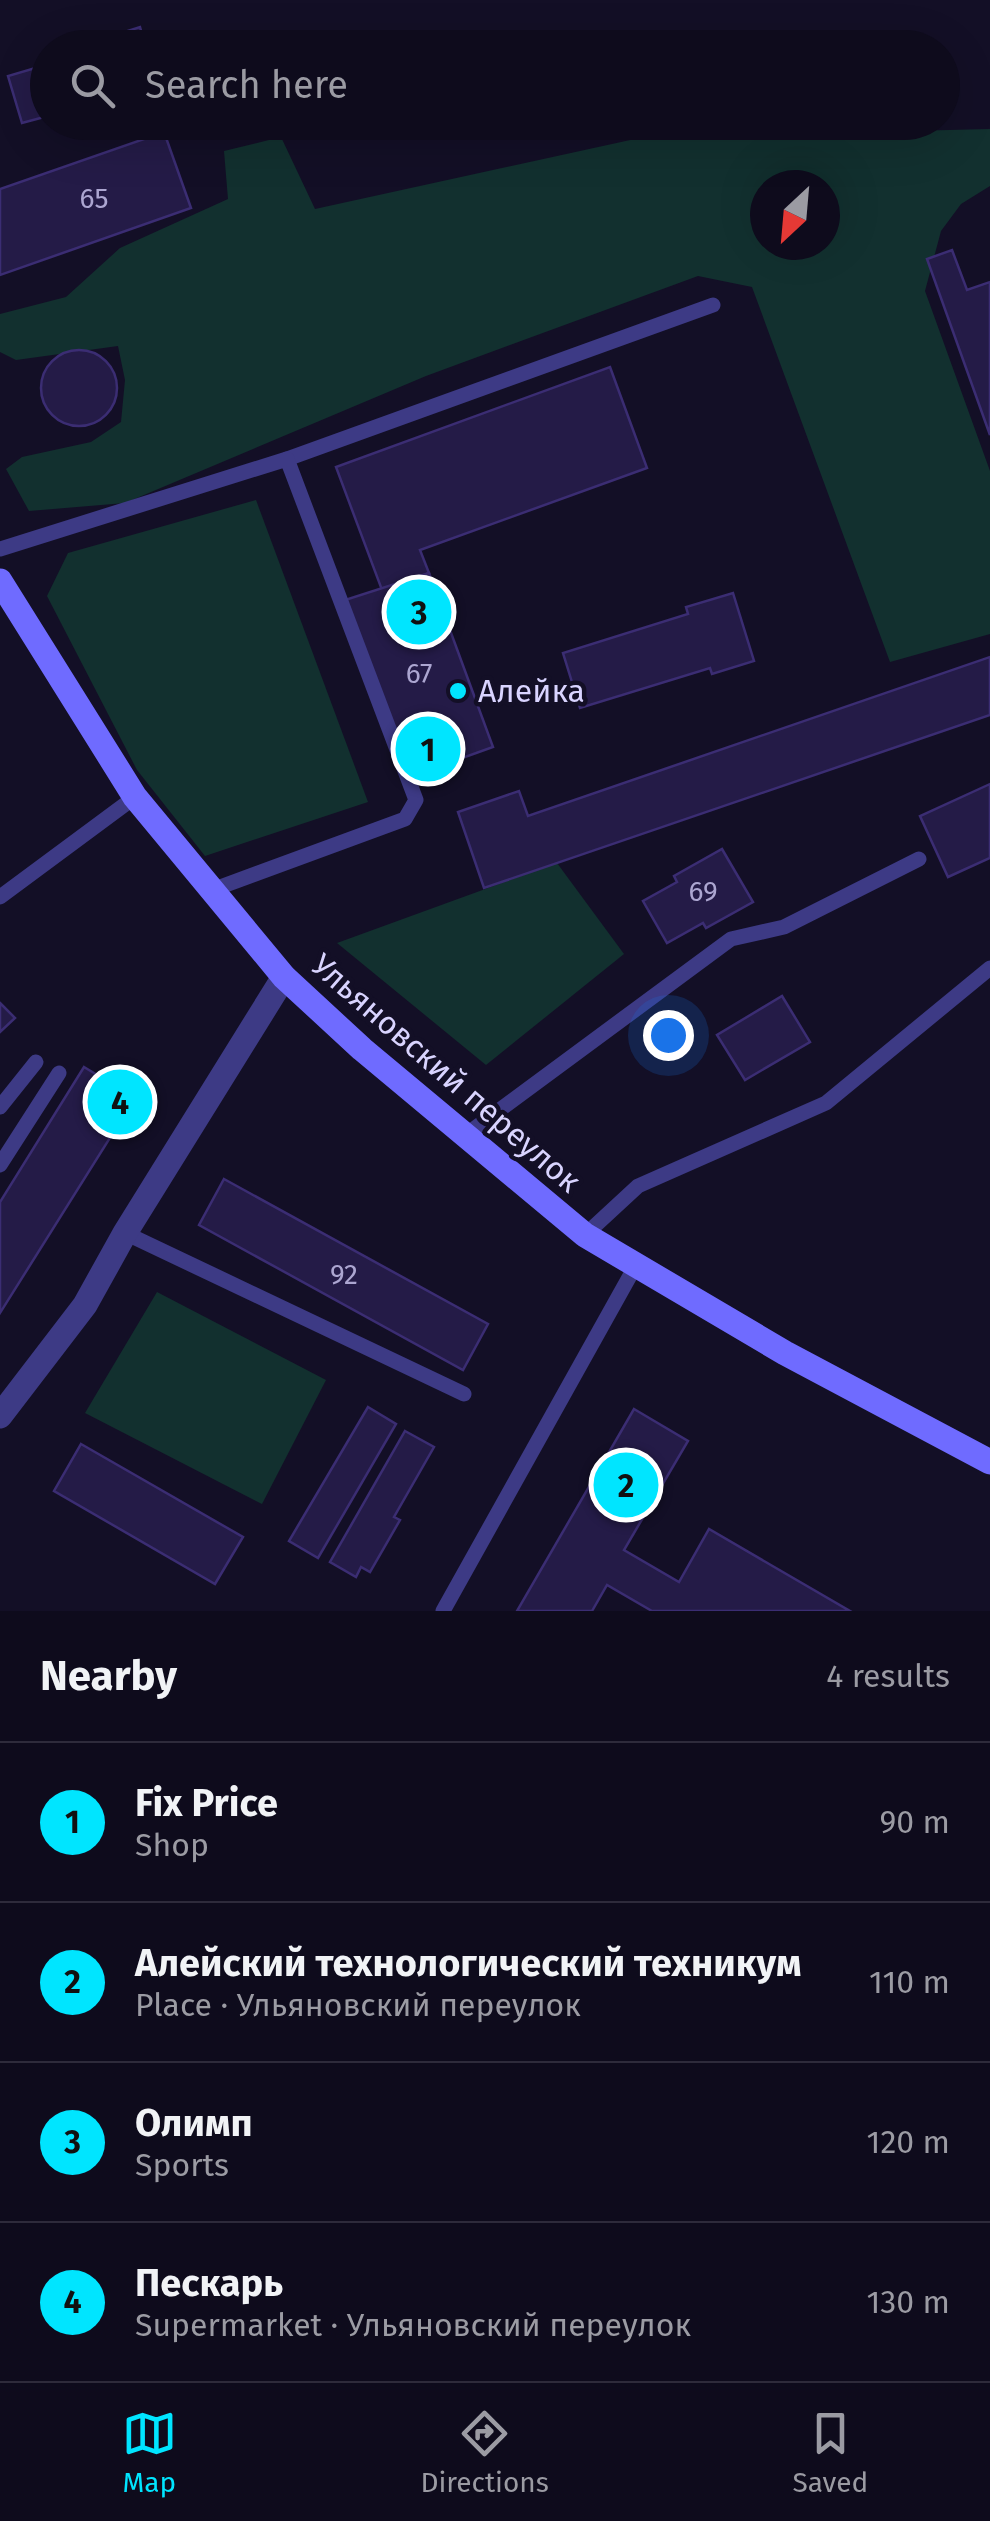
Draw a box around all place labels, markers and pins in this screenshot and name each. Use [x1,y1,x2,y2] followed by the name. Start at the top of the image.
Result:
[386,574,452,650] pin: 3
[478,672,585,710] place label: Алейка
[447,680,469,702] marker: Алейка
[396,712,460,786] pin: 1
[88,1064,152,1140] pin: 4
[594,1448,658,1522] pin: 2

